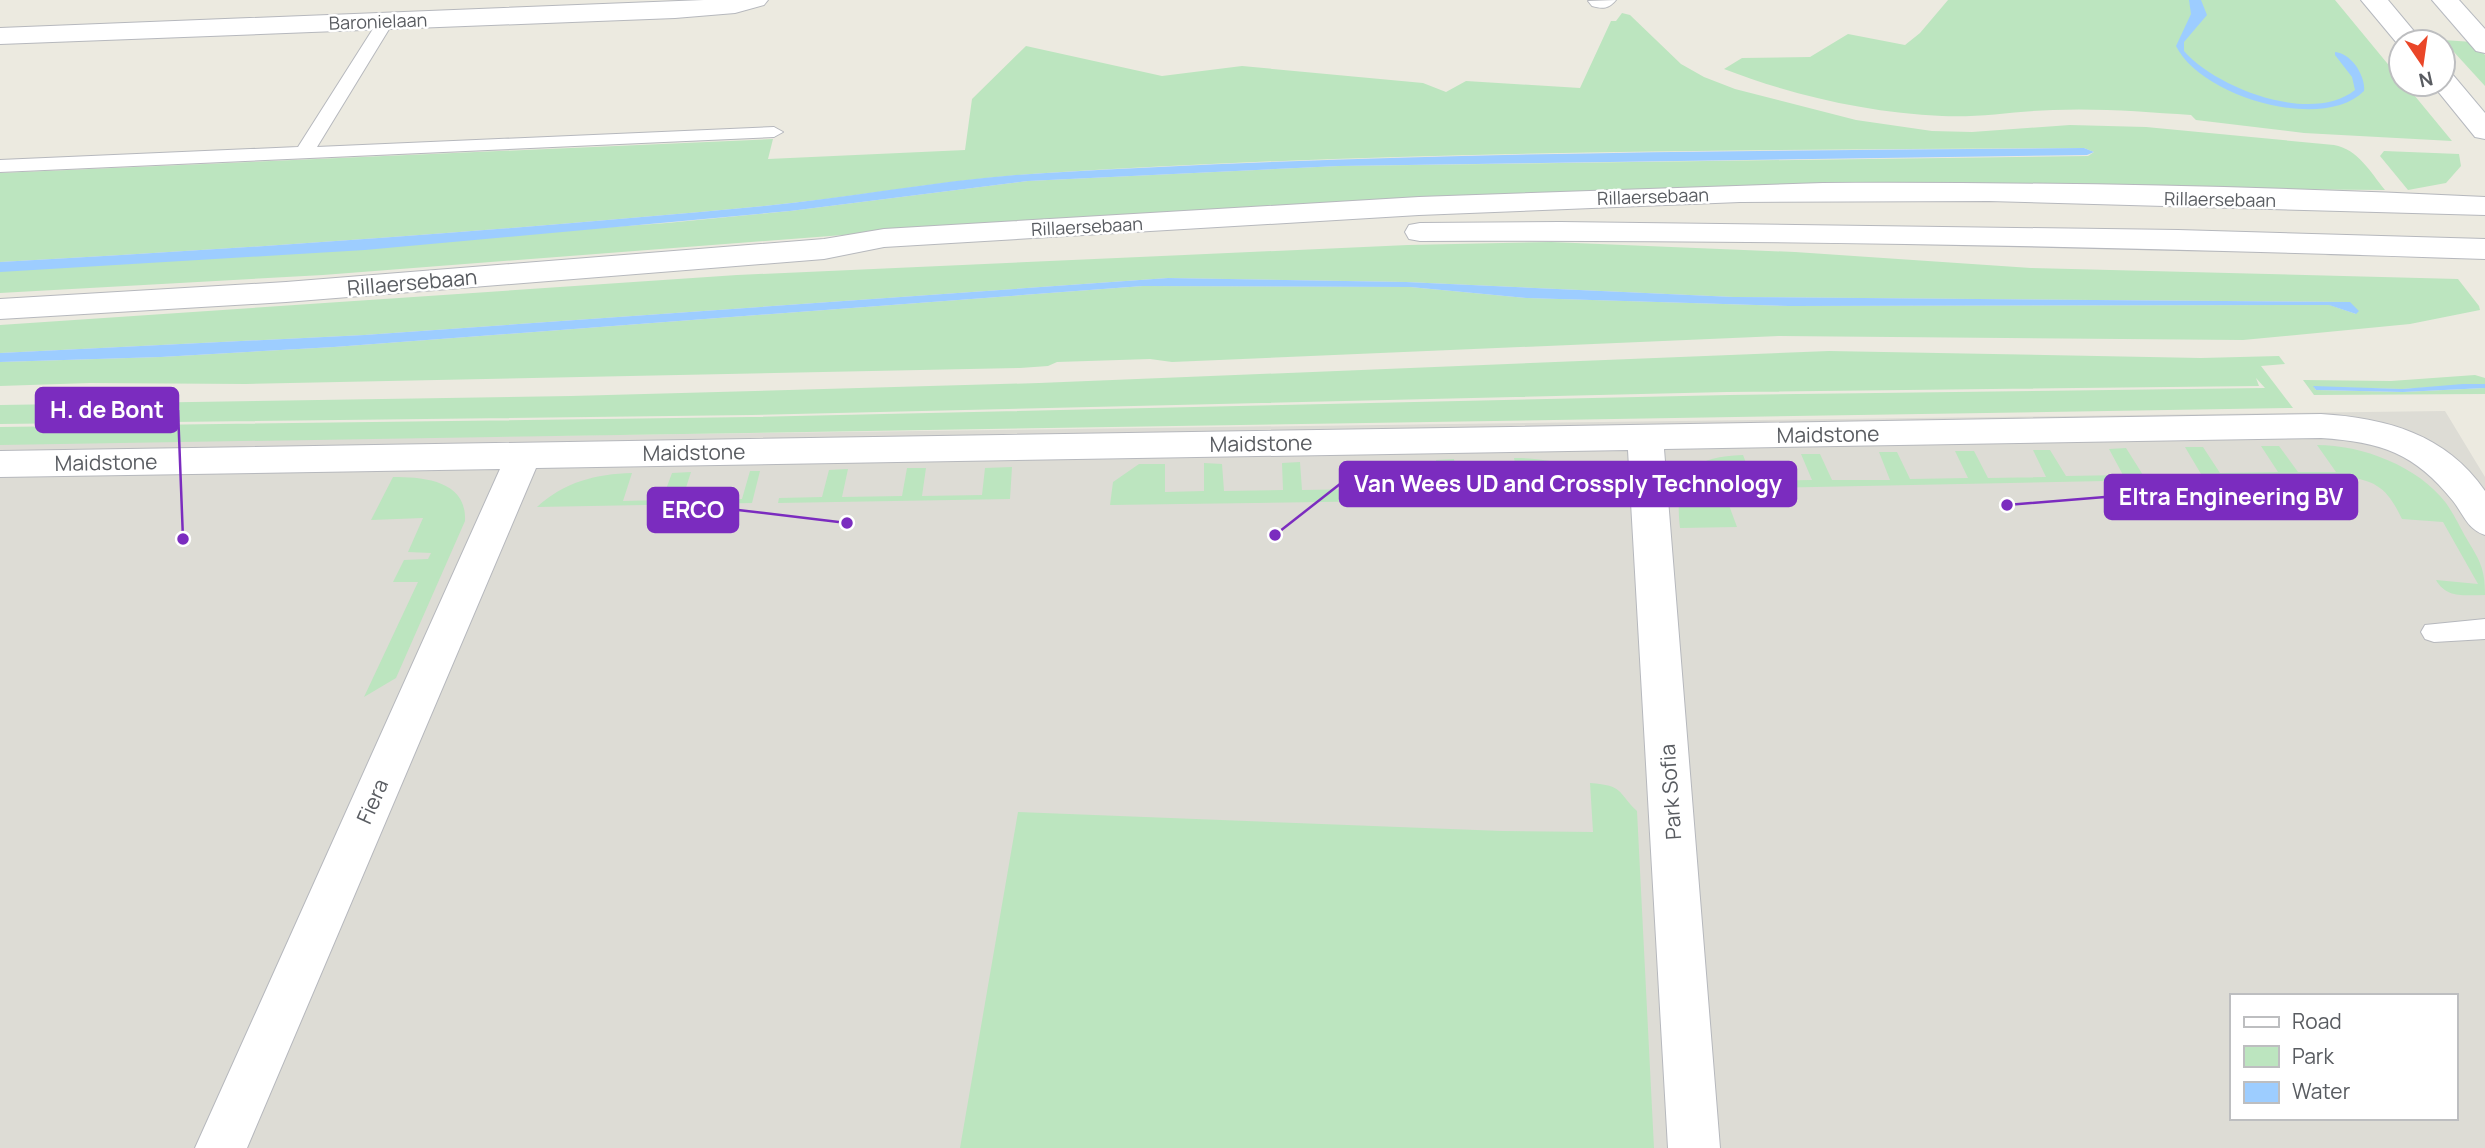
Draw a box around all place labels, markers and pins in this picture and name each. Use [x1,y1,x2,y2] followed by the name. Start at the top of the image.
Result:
[36,388,178,432] callout: H. de Bont
[1340,462,1796,506] callout: Van Wees UD and Crossply Technology
[2105,475,2357,519] callout: Eltra Engineering BV
[648,488,738,532] callout: ERCO

